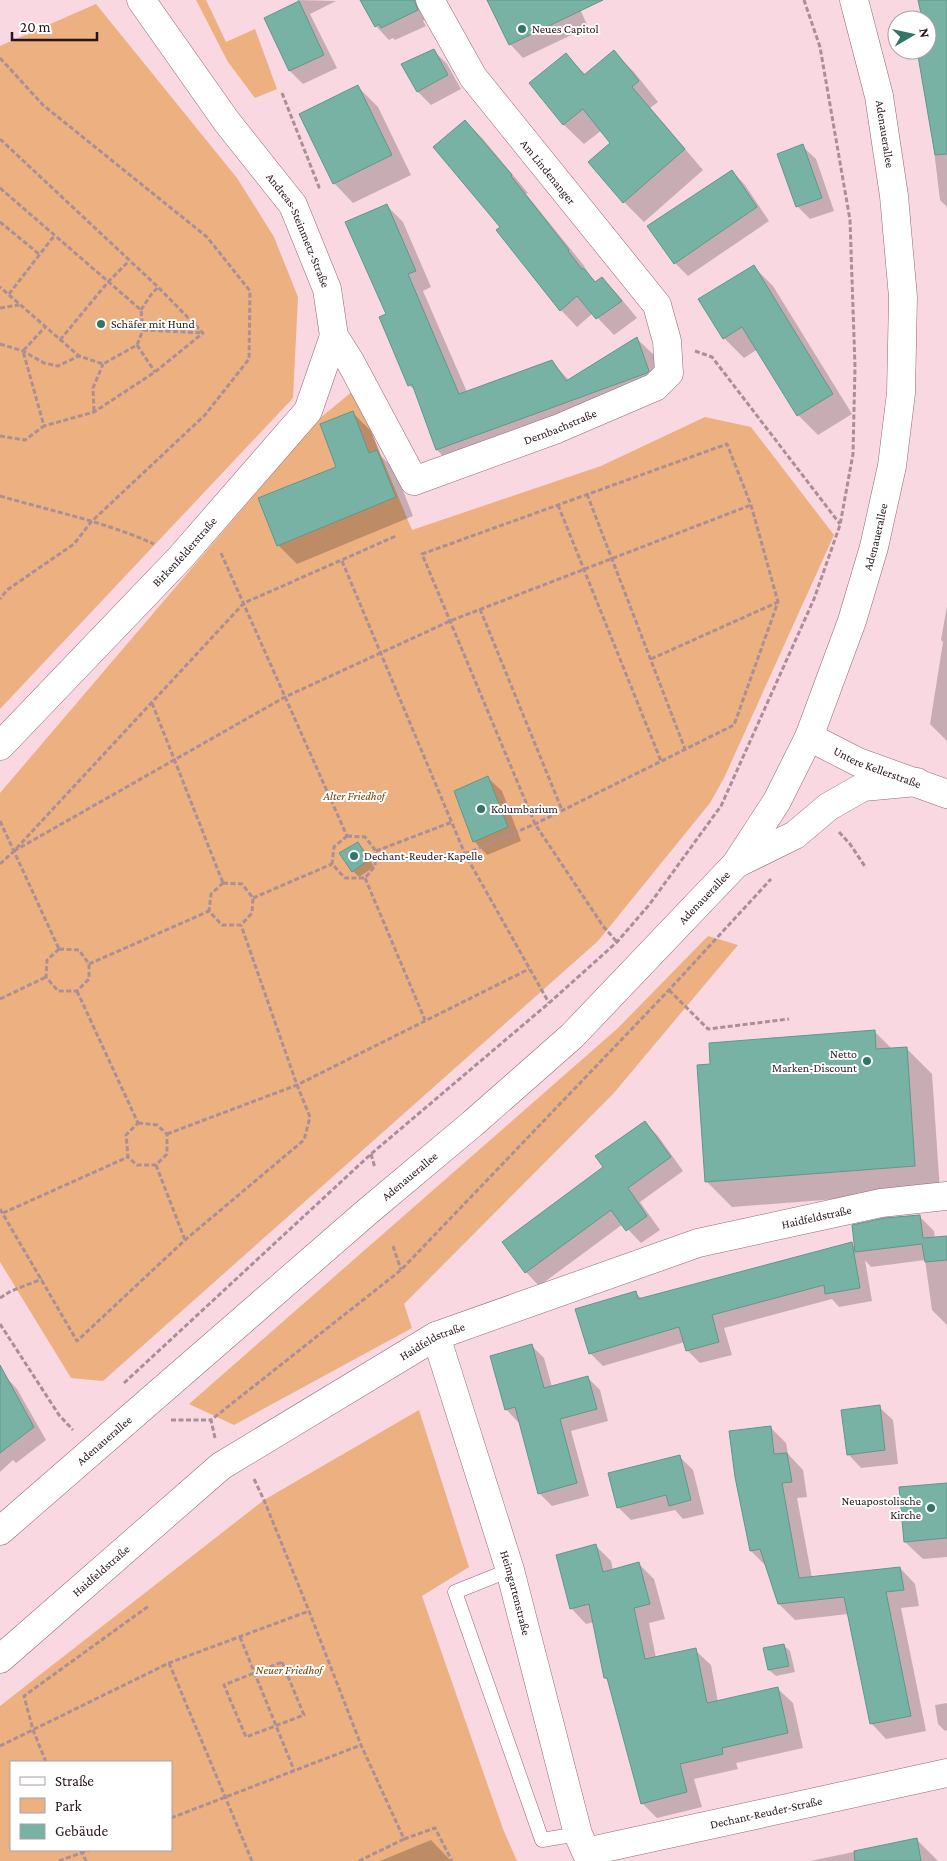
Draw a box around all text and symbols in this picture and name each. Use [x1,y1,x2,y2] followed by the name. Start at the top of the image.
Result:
[12,10,98,42] scale bar
[887,10,937,60] north arrow
[20,19,51,35] text: 20 m
[532,22,599,36] place label: Neues Capitol
[516,23,528,35] marker: Neues Capitol
[916,27,934,39] text: N
[873,99,897,169] street label: Adenauerallee
[518,137,579,208] street label: Am Lindenanger
[263,170,333,290] street label: Andreas-Steinmetz-Straße
[111,317,196,331] place label: Schäfer mit Hund
[95,318,107,330] marker: Schäfer mit Hund
[522,406,599,448] street label: Dernbachstraße
[860,502,890,572] street label: Adenauerallee
[149,514,220,590] street label: Birkenfelderstraße
[831,744,923,791] street label: Untere Kellerstraße
[322,789,387,803] park label: Alter Friedhof
[491,802,558,816] place label: Kolumbarium
[475,803,487,815] marker: Kolumbarium
[364,849,483,863] place label: Dechant-Reuder-Kapelle
[348,850,360,862] marker: Dechant-Reuder-Kapelle
[675,868,733,927] street label: Adenauerallee
[772,1047,858,1075] place label: Netto Marken-Discount
[861,1055,873,1067] marker: Netto Marken-Discount
[379,1149,440,1204] street label: Adenauerallee
[780,1203,853,1232] street label: Haidfeldstraße
[397,1319,467,1363] street label: Haidfeldstraße
[74,1413,135,1468] street label: Adenauerallee
[842,1494,921,1522] place label: Neuapostolische Kirche
[925,1502,937,1514] marker: Neuapostolische Kirche
[69,1542,132,1600] street label: Haidfeldstraße
[497,1549,534,1637] street label: Heimgartenstraße
[256,1663,324,1677] park label: Neuer Friedhof
[10,1761,172,1851] legend
[55,1773,94,1789] text: Straße
[709,1794,823,1832] street label: Dechant-Reuder-Straße
[55,1798,82,1814] text: Park
[55,1823,109,1839] text: Gebäude

